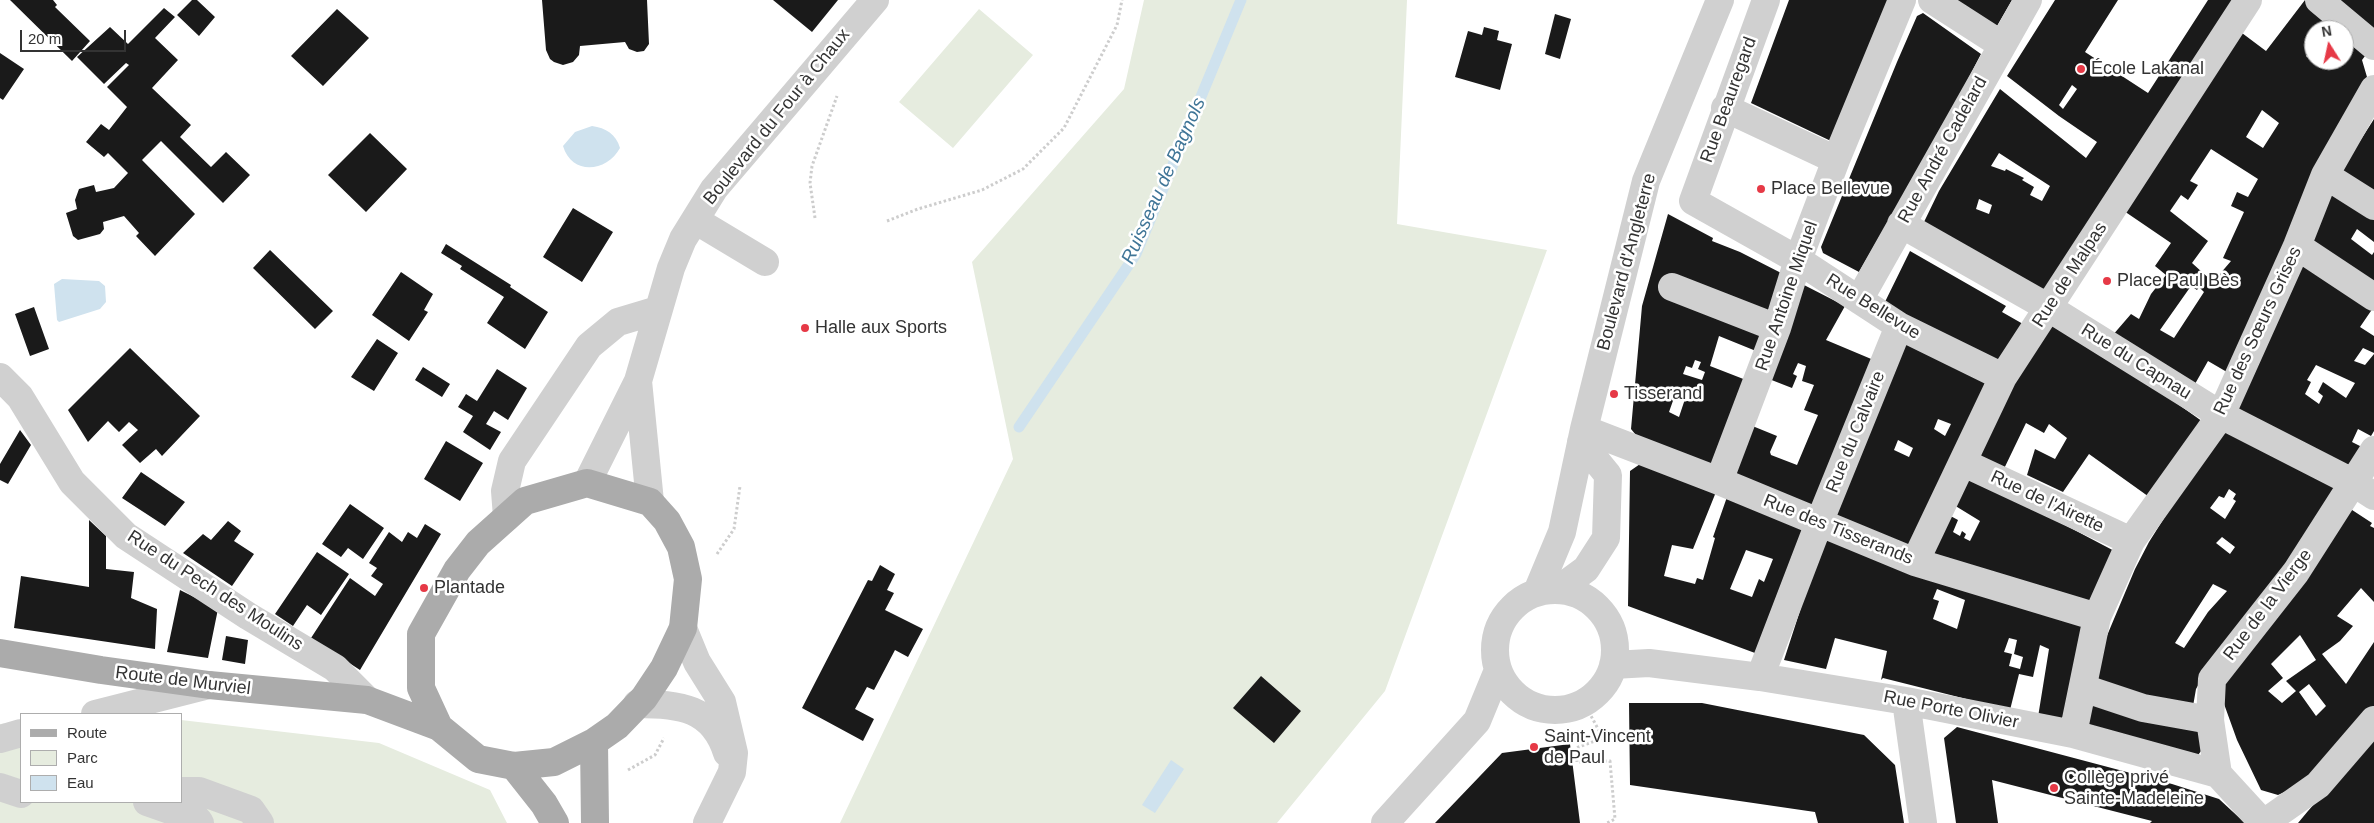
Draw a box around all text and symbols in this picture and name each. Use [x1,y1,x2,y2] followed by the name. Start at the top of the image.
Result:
[22,20,129,52] scale bar
[2304,20,2354,70] north arrow
[2320,22,2333,40] text: N
[699,25,855,209] street label: Boulevard du Four à Chaux
[28,30,61,47] text: 20 m
[1696,34,1762,166] street label: Rue Beauregard
[2091,58,2204,80] place label: École Lakanal
[2075,63,2087,75] marker: École Lakanal
[1894,73,1992,227] street label: Rue André Cadelard
[1117,94,1211,268] water label: Ruisseau de Bagnols
[1593,171,1661,353] street label: Boulevard d'Angleterre
[1771,178,1890,200] place label: Place Bellevue
[1755,183,1767,195] marker: Place Bellevue
[1751,218,1823,374] street label: Rue Antoine Miquel
[2028,218,2112,332] street label: Rue de Malpas
[2210,243,2306,419] street label: Rue des Sœurs Grises
[1822,269,1924,345] street label: Rue Bellevue
[2117,270,2239,292] place label: Place Paul Bès
[2101,275,2113,287] marker: Place Paul Bès
[815,317,947,339] place label: Halle aux Sports
[2077,319,2195,405] street label: Rue du Capnau
[799,322,811,334] marker: Halle aux Sports
[1822,368,1890,496] street label: Rue du Calvaire
[1624,383,1702,405] place label: Tisserand
[1608,388,1620,400] marker: Tisserand
[1987,466,2107,538] street label: Rue de l'Airette
[1760,490,1916,570] street label: Rue des Tisserands
[123,526,307,656] street label: Rue du Pech des Moulins
[2219,545,2317,665] street label: Rue de la Vierge
[434,577,505,599] place label: Plantade
[418,582,430,594] marker: Plantade
[114,662,252,700] street label: Route de Murviel
[1882,686,2020,734] street label: Rue Porte Olivier
[20,713,182,803] legend
[67,724,107,741] text: Route
[1544,726,1651,769] place label: Saint-Vincent de Paul
[1528,741,1540,753] marker: Saint-Vincent de Paul
[67,749,98,766] text: Parc
[2064,767,2204,810] place label: Collège privé Sainte-Madeleine
[67,774,94,791] text: Eau
[2048,782,2060,794] marker: Collège privé Sainte-Madeleine

